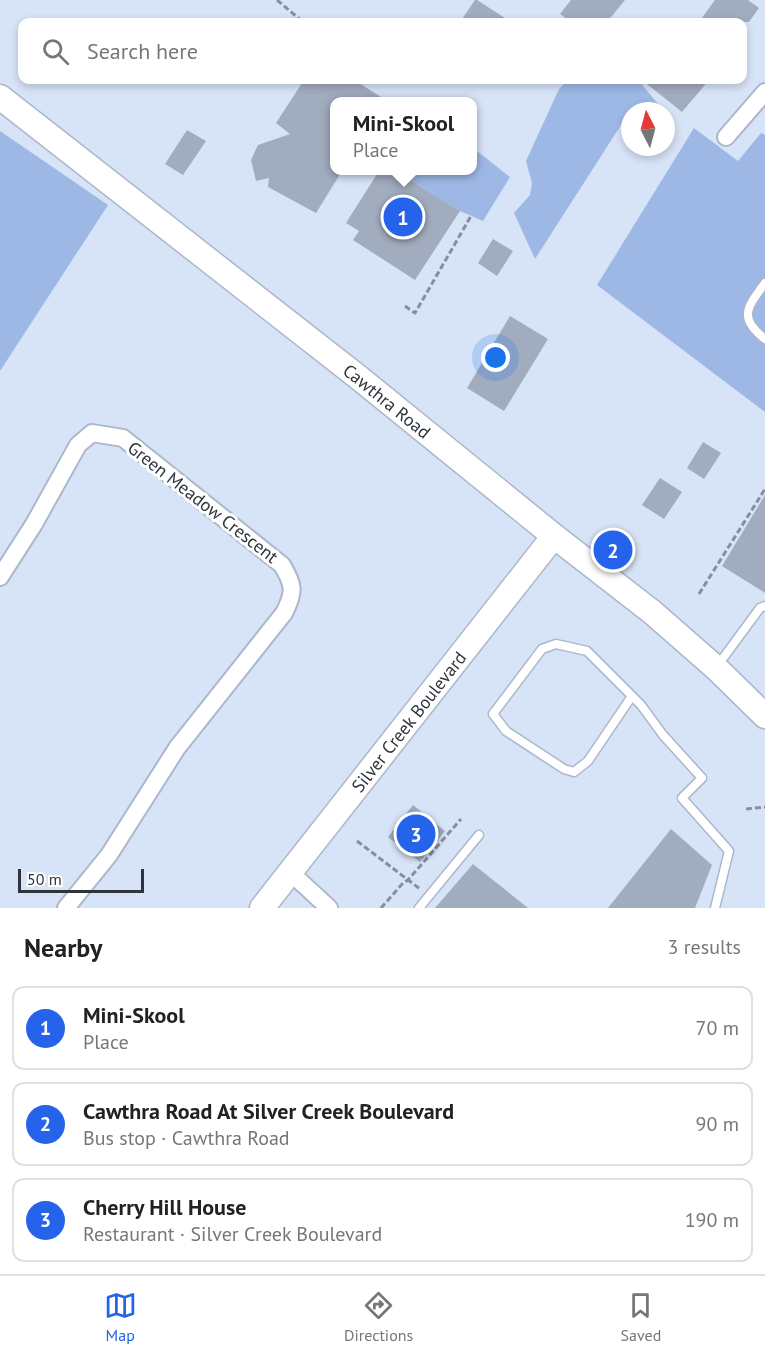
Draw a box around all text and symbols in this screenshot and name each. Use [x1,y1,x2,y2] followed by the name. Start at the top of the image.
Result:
[18,18,747,84] search box
[39,35,72,68] icon: search
[87,37,198,65] text: Search here
[330,97,477,175] popup
[621,102,675,156] north arrow
[353,109,454,137] text: Mini-Skool
[353,137,398,163] text: Place
[384,194,422,240] pin: 1
[481,343,510,372] your location
[339,358,436,443] street label: Cawthra Road
[123,436,283,568] street label: Green Meadow Crescent
[594,528,632,572] pin: 2
[346,647,471,797] street label: Silver Creek Boulevard
[396,812,436,856] pin: 3
[18,866,144,894] scale bar
[27,869,62,889] text: 50 m
[24,931,102,964] text: Nearby
[668,934,741,960] text: 3 results
[83,1001,185,1029] text: Mini-Skool
[40,1015,51,1041] text: 1
[696,1015,739,1041] text: 70 m
[83,1029,129,1055] text: Place
[83,1097,454,1125] text: Cawthra Road At Silver Creek Boulevard
[40,1111,51,1137] text: 2
[696,1111,739,1137] text: 90 m
[83,1125,290,1151] text: Bus stop · Cawthra Road
[83,1193,246,1221] text: Cherry Hill House
[40,1207,51,1233] text: 3
[685,1207,739,1233] text: 190 m
[83,1221,382,1247] text: Restaurant · Silver Creek Boulevard
[104,1289,137,1345] tab: Map
[344,1289,413,1345] tab: Directions
[621,1289,661,1345] tab: Saved

